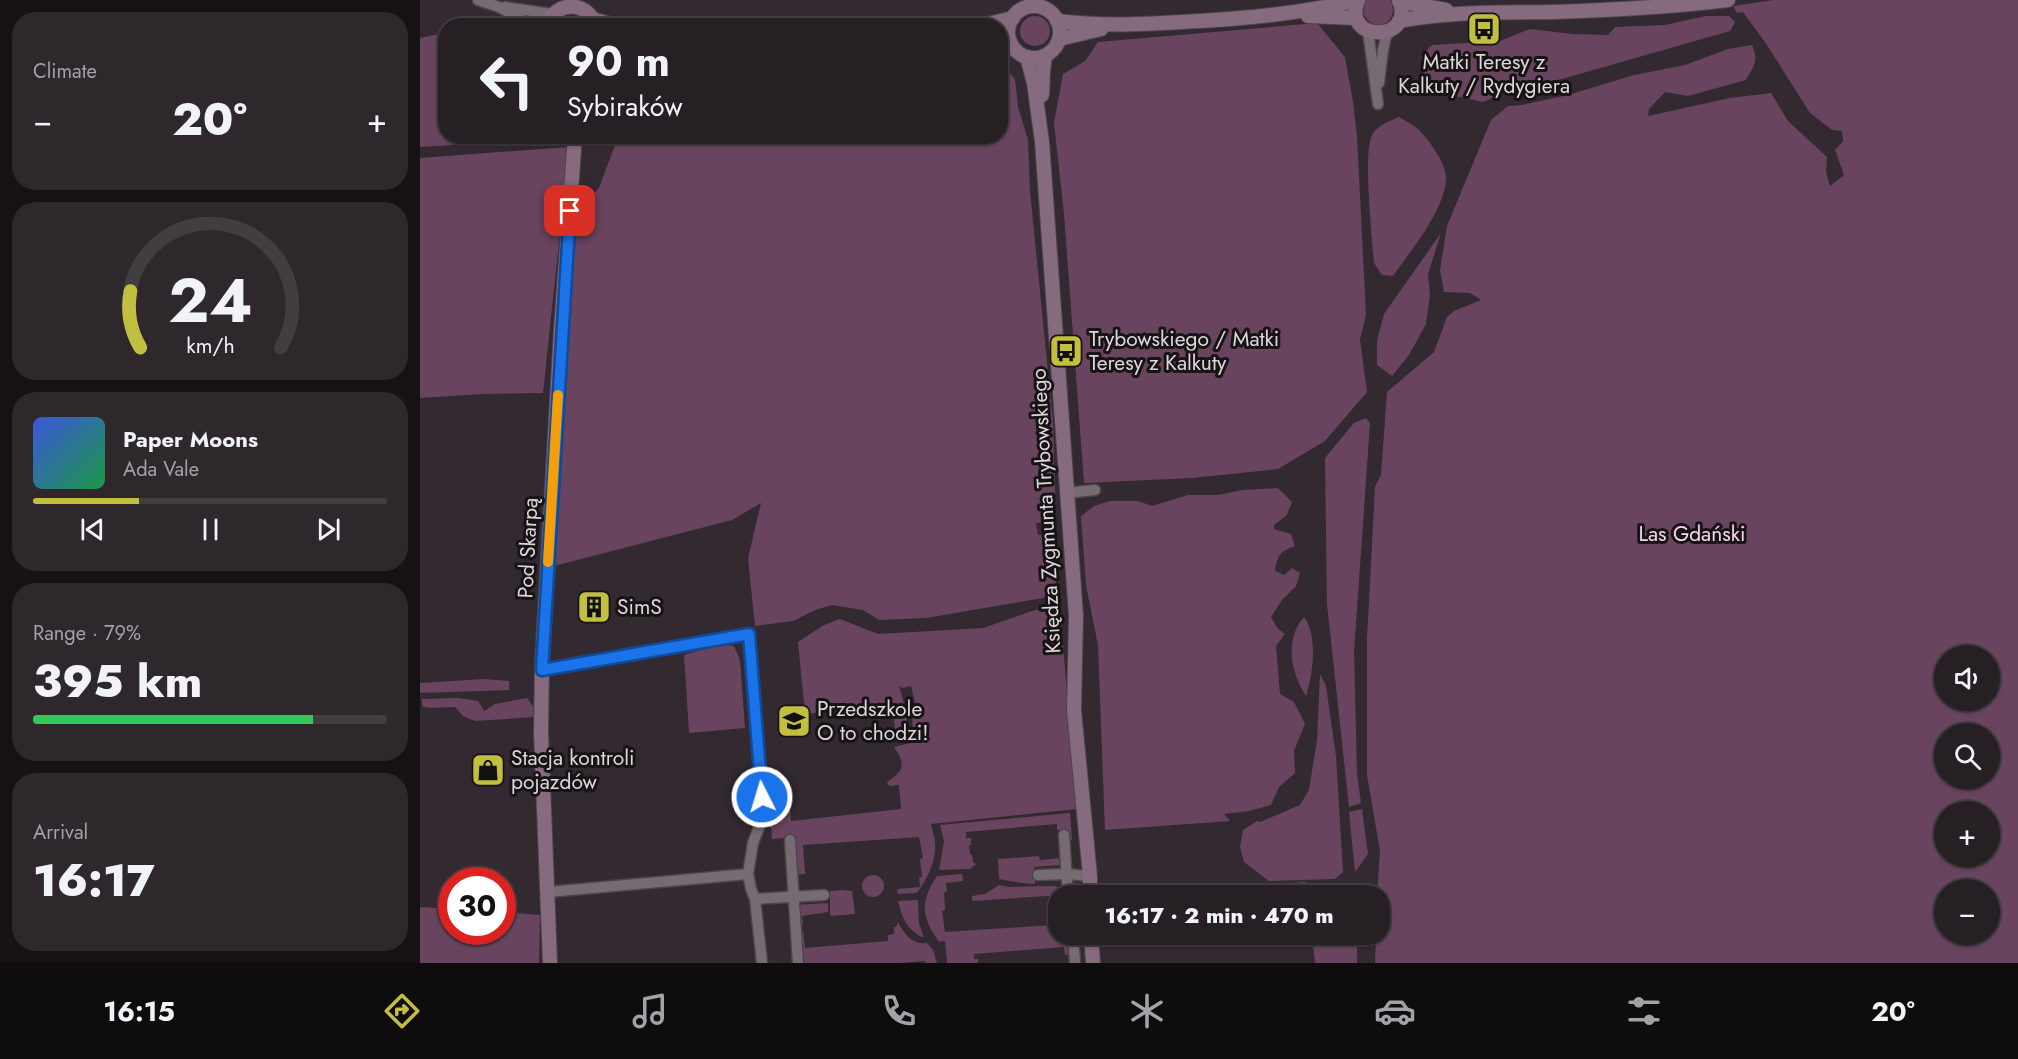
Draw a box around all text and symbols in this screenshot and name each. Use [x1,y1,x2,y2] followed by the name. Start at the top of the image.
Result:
[1466,11,1502,47] bus stop icon: Matki Teresy z Kalkuty / Rydygiera
[567,31,670,92] text: 90 m
[468,42,546,120] icon: left
[1398,47,1570,101] place label: Matki Teresy z Kalkuty / Rydygiera
[33,57,97,86] text: Climate
[172,87,247,152] text: 20°
[567,87,683,126] text: Sybiraków
[33,97,52,144] text: −
[367,97,387,144] text: +
[544,185,595,236] pin
[553,194,586,227] icon: arrive
[168,255,252,345] text: 24
[1089,324,1279,378] place label: Trybowskiego / Matki Teresy z Kalkuty
[186,331,234,362] text: km/h
[1048,333,1084,369] bus stop icon: Trybowskiego / Matki Teresy z Kalkuty
[1024,368,1068,654] street label: Księdza Zygmunta Trybowskiego
[123,423,258,455] text: Paper Moons
[123,455,199,484] text: Ada Vale
[510,497,546,599] street label: Pod Skarpą
[76,513,109,546] icon: previous
[194,513,227,546] icon: pause
[312,513,345,546] icon: next
[1639,519,1745,549] park label: Las Gdański
[576,589,612,625] building icon: SimS
[617,592,662,622] place label: SimS
[33,619,141,648] text: Range · 79%
[1934,645,2000,945] map controls
[1934,645,2000,711] button: sound
[33,649,202,714] text: 395 km
[817,694,929,748] place label: Przedszkole O to chodzi!
[776,703,812,739] school or university icon: Przedszkole O to chodzi!
[1934,723,2000,789] button: search
[511,743,634,797] place label: Stacja kontroli pojazdów
[470,752,506,788] shop icon: Stacja kontroli pojazdów
[730,765,794,829] position arrow
[1934,801,2000,867] button: +
[33,818,88,847] text: Arrival
[33,848,155,913] text: 16:17
[438,867,516,945] speed limit sign: 30
[1934,879,2000,945] button: −
[1104,899,1334,931] text: 16:17 · 2 min · 470 m
[381,990,423,1032] icon: directions
[629,990,671,1032] icon: music
[878,990,920,1032] icon: phone
[1126,990,1168,1032] icon: climate
[1374,990,1416,1032] icon: car
[1623,990,1665,1032] icon: filters
[103,992,175,1031] text: 16:15
[1871,992,1915,1031] text: 20°

